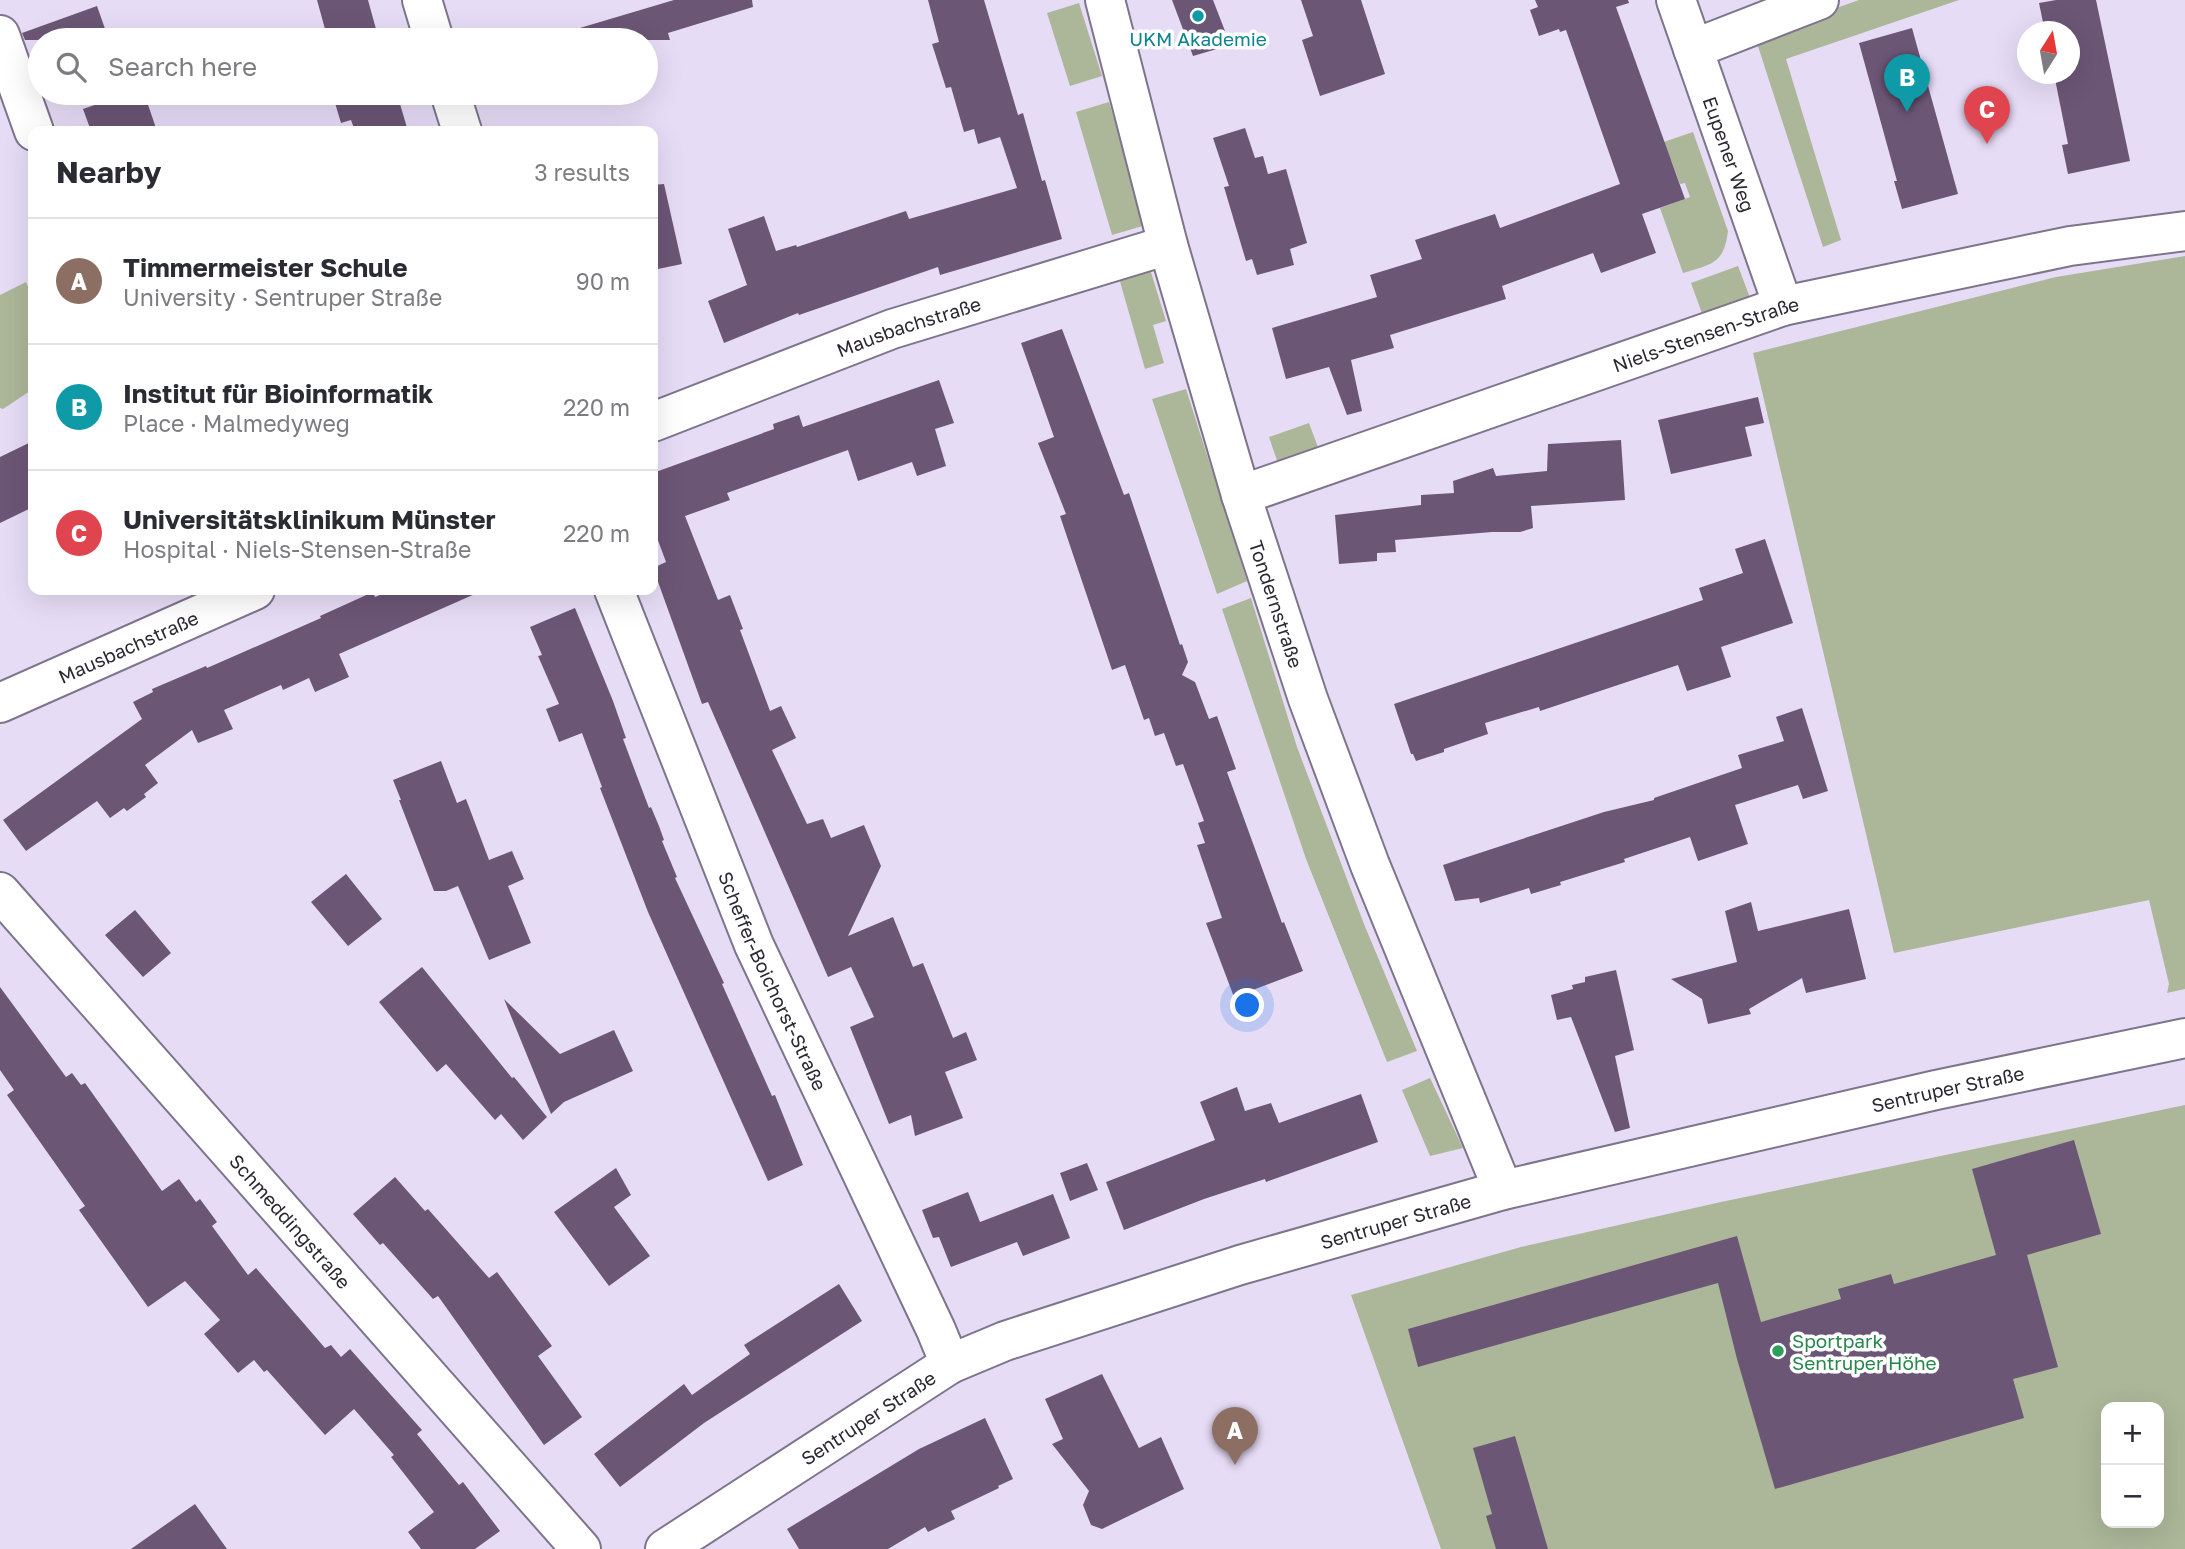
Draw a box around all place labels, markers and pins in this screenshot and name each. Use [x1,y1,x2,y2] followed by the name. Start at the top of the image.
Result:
[1190,8,1206,24] marker: UKM Akademie
[1129,27,1267,50] place label: UKM Akademie
[1884,54,1930,112] pin: B
[1964,86,2010,144] pin: C
[1792,1329,1937,1374] place label: Sportpark Sentruper Höhe
[1770,1343,1786,1359] marker: Sportpark Sentruper Höhe
[1212,1407,1258,1465] pin: A

